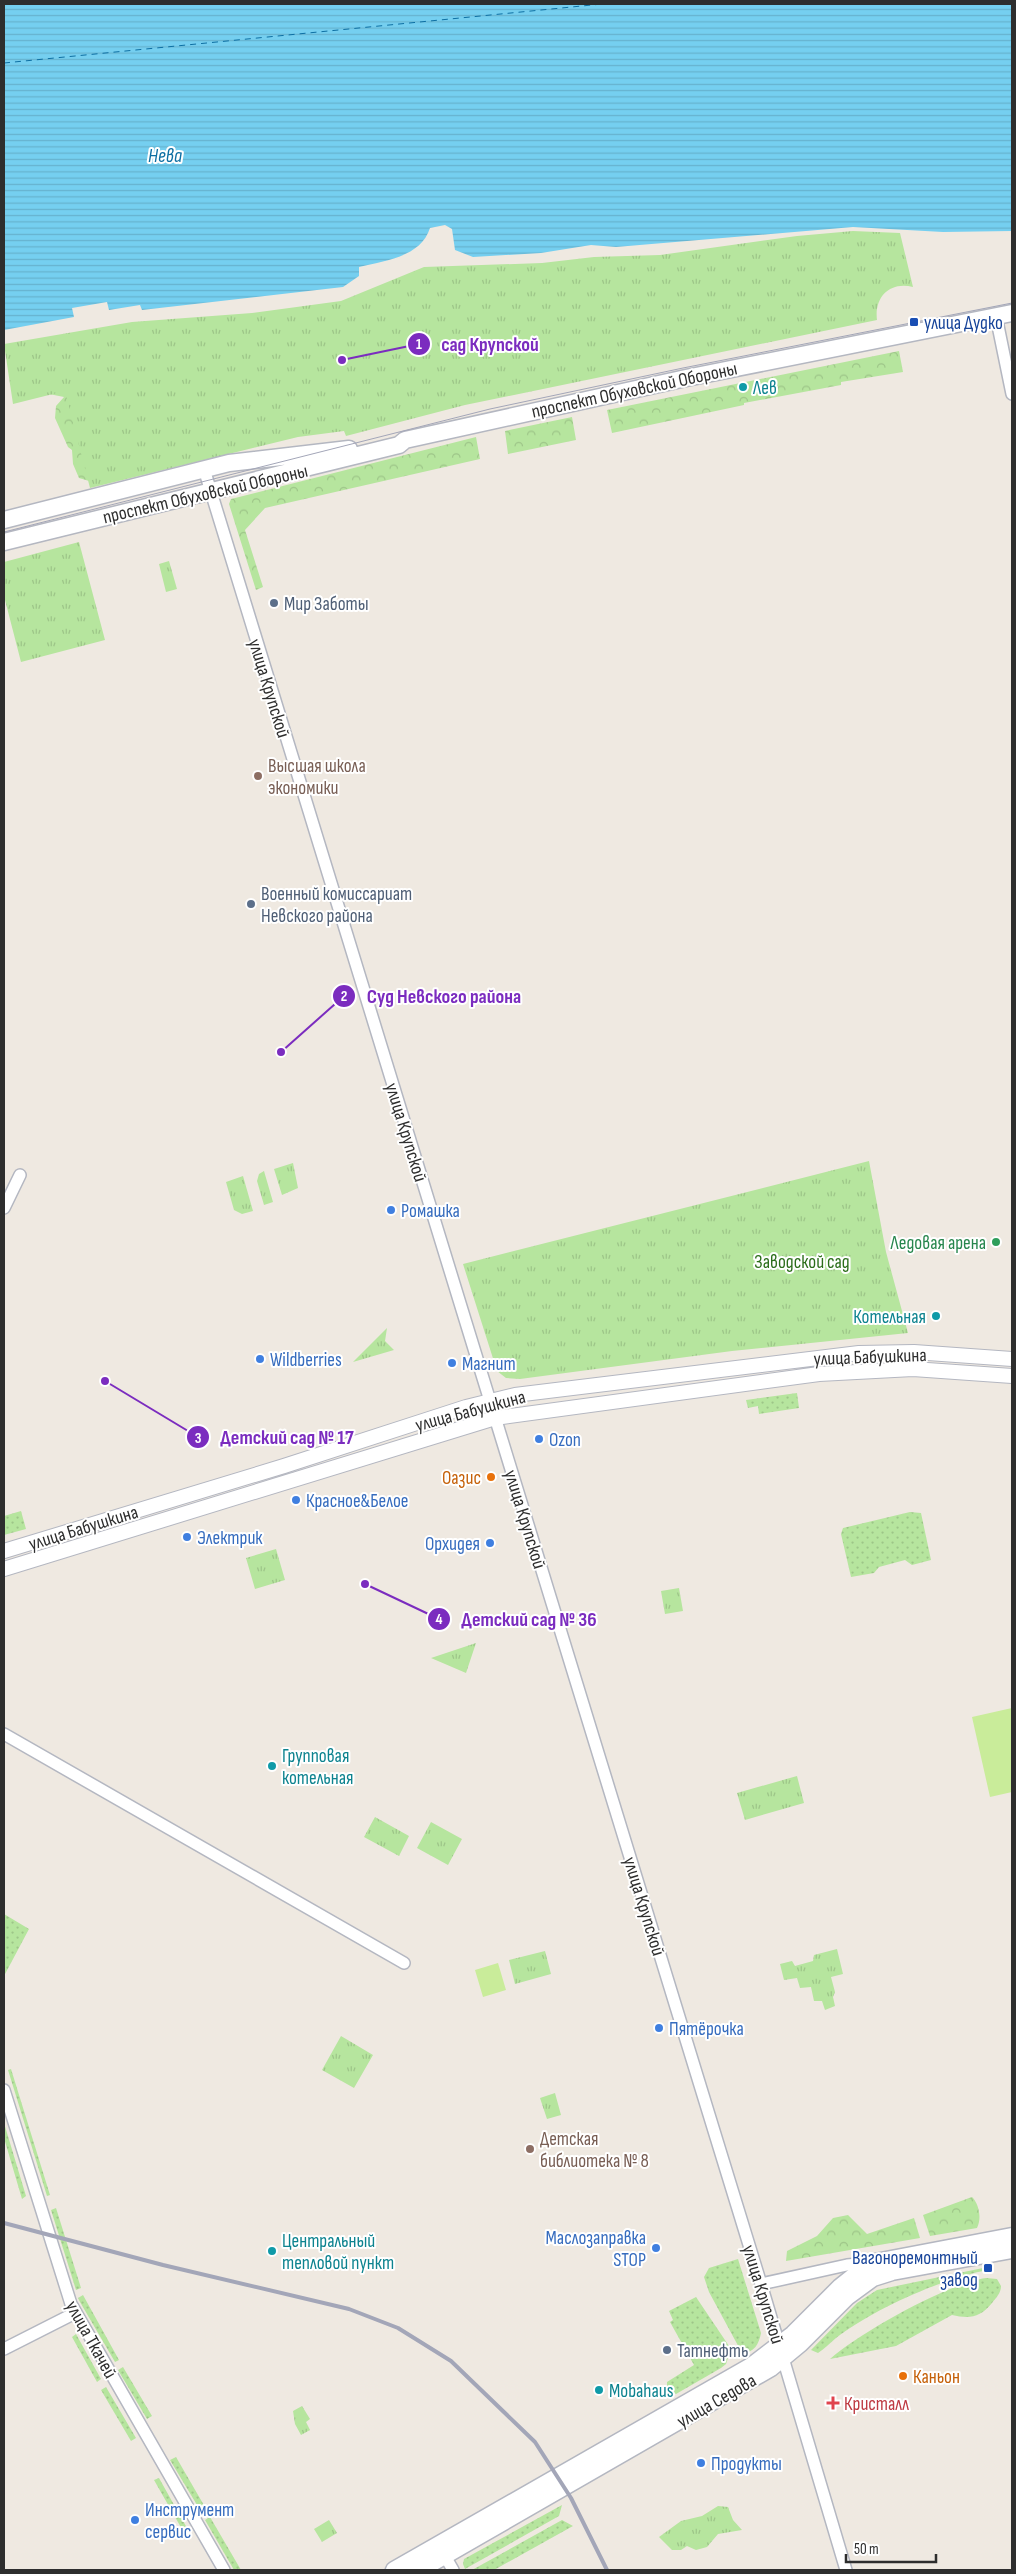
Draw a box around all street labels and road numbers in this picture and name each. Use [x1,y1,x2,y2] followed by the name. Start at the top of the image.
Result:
[529,357,739,424] street label: проспект Обуховской Обороны
[101,460,310,529] street label: проспект Обуховской Обороны
[243,636,294,741] street label: улица Крупской
[380,1080,431,1185] street label: улица Крупской
[813,1344,927,1371] street label: улица Бабушкина
[413,1386,528,1437] street label: улица Бабушкина
[499,1467,550,1572] street label: улица Крупской
[26,1501,141,1556] street label: улица Бабушкина
[618,1854,669,1959] street label: улица Крупской
[737,2242,788,2347] street label: улица Крупской
[60,2297,121,2383] street label: улица Ткачей
[673,2369,760,2433] street label: улица Седова

